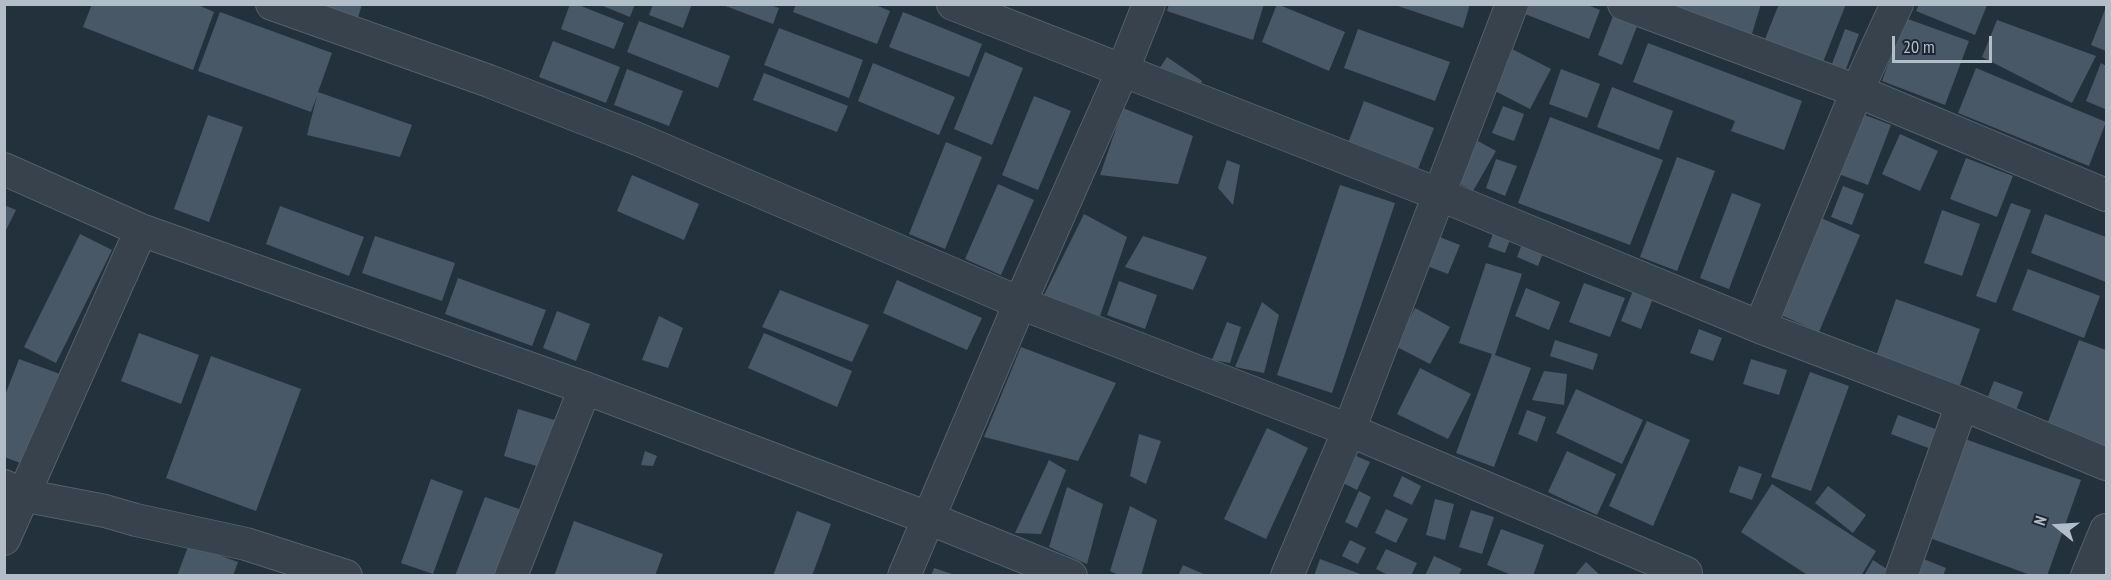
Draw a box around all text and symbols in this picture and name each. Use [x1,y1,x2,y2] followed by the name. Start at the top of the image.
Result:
[1895,24,1996,62] scale bar
[1903,35,1935,58] text: 20 m
[2027,496,2087,556] north arrow
[2029,513,2051,528] text: N

